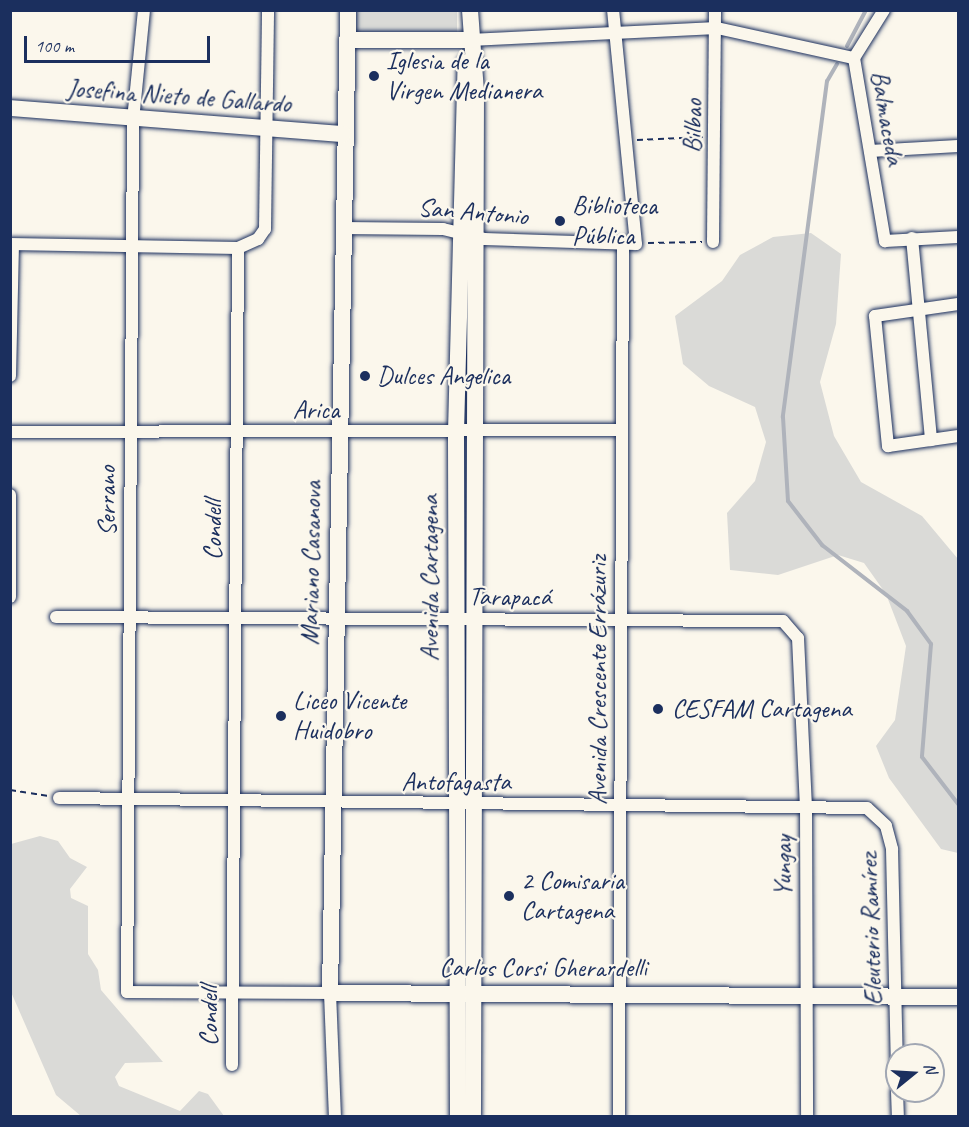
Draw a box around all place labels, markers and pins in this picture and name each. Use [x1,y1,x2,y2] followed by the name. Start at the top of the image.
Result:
[386,45,541,106] place label: Iglesia de la Virgen Medianera
[367,69,381,83] marker: Iglesia de la Virgen Medianera
[572,190,657,252] place label: Biblioteca Pública
[553,214,567,228] marker: Biblioteca Pública
[377,360,510,392] place label: Dulces Angelica
[358,369,372,383] marker: Dulces Angelica
[293,685,406,746] place label: Liceo Vicente Huidobro
[672,693,851,725] place label: CESFAM Cartagena
[649,700,667,718] marker: CESFAM Cartagena
[274,709,288,723] marker: Liceo Vicente Huidobro
[521,865,624,927] place label: 2 Comisaria Cartagena
[502,889,516,903] marker: 2 Comisaria Cartagena

